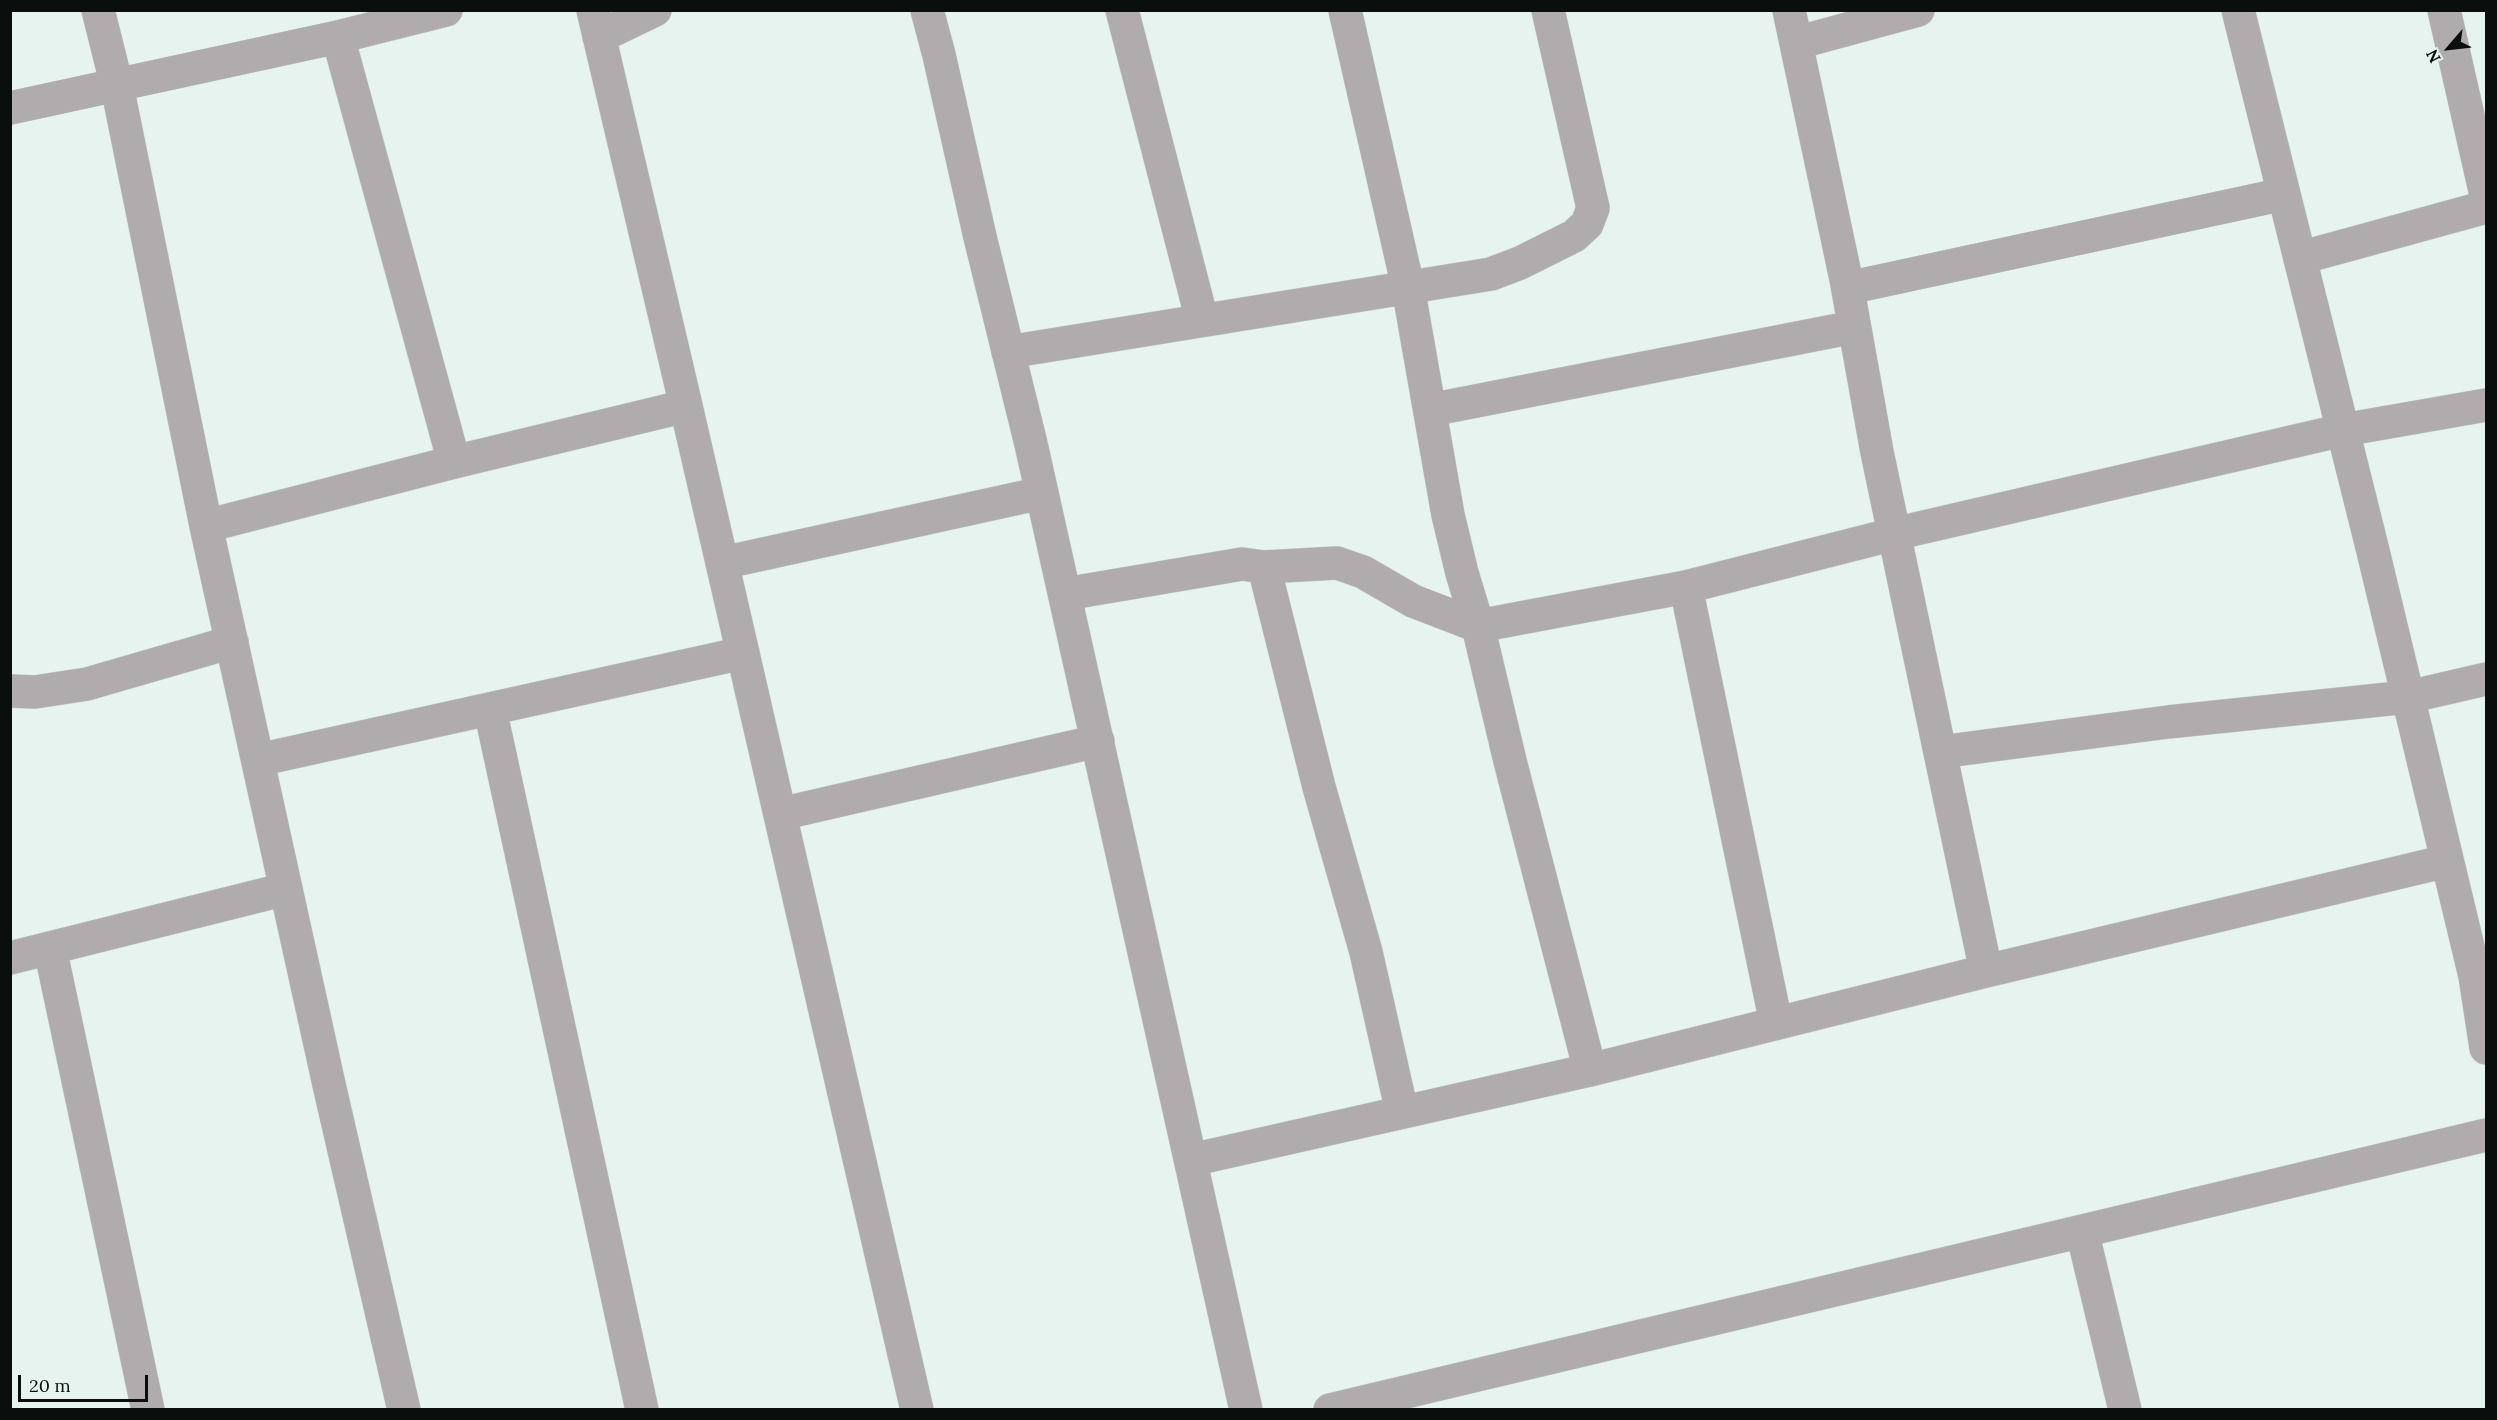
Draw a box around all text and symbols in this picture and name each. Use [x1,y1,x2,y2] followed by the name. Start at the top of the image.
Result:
[2419,18,2479,78] north arrow
[2421,46,2445,67] text: N
[21,1363,152,1401] scale bar
[29,1374,71,1397] text: 20 m

